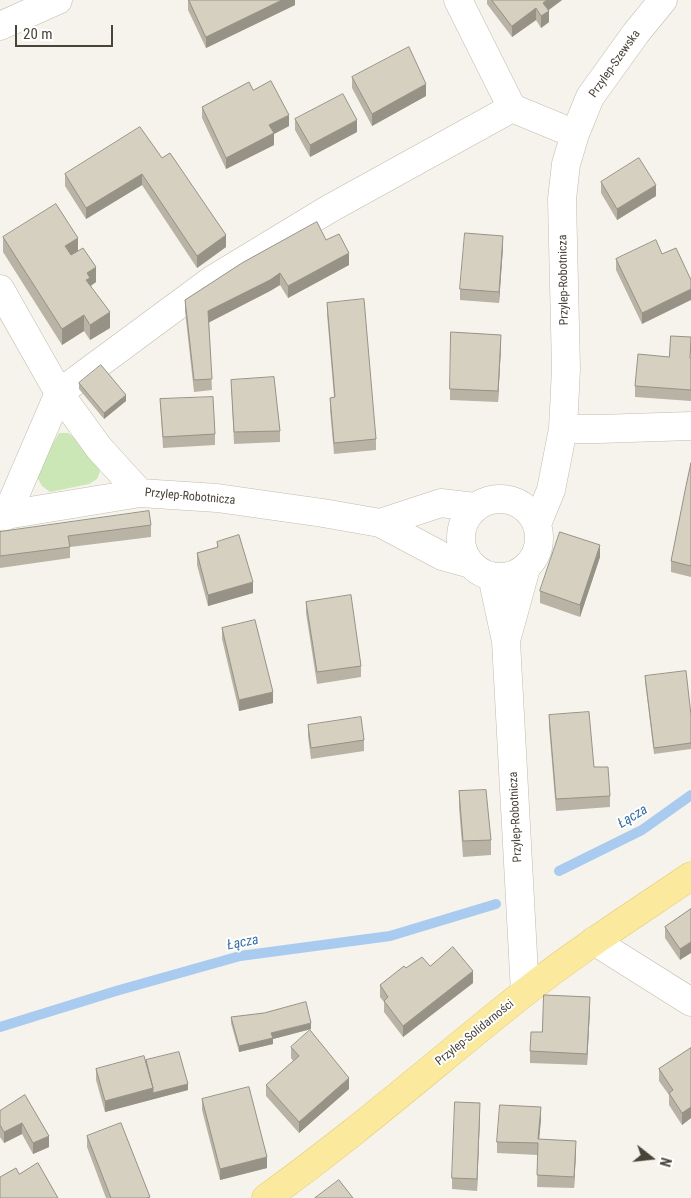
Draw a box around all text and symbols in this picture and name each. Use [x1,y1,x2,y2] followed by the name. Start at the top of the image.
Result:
[18,15,115,47] scale bar
[23,25,53,43] text: 20 m
[586,27,644,101] street label: Przylep-Szewska
[556,234,572,326] street label: Przylep-Robotnicza
[144,486,236,508] street label: Przylep-Robotnicza
[506,771,526,863] street label: Przylep-Robotnicza
[615,802,651,832] water label: Łącza
[226,932,260,954] water label: Łącza
[433,997,517,1069] street label: Przylep-Solidarności
[626,1133,676,1183] north arrow
[657,1156,674,1168] text: N

